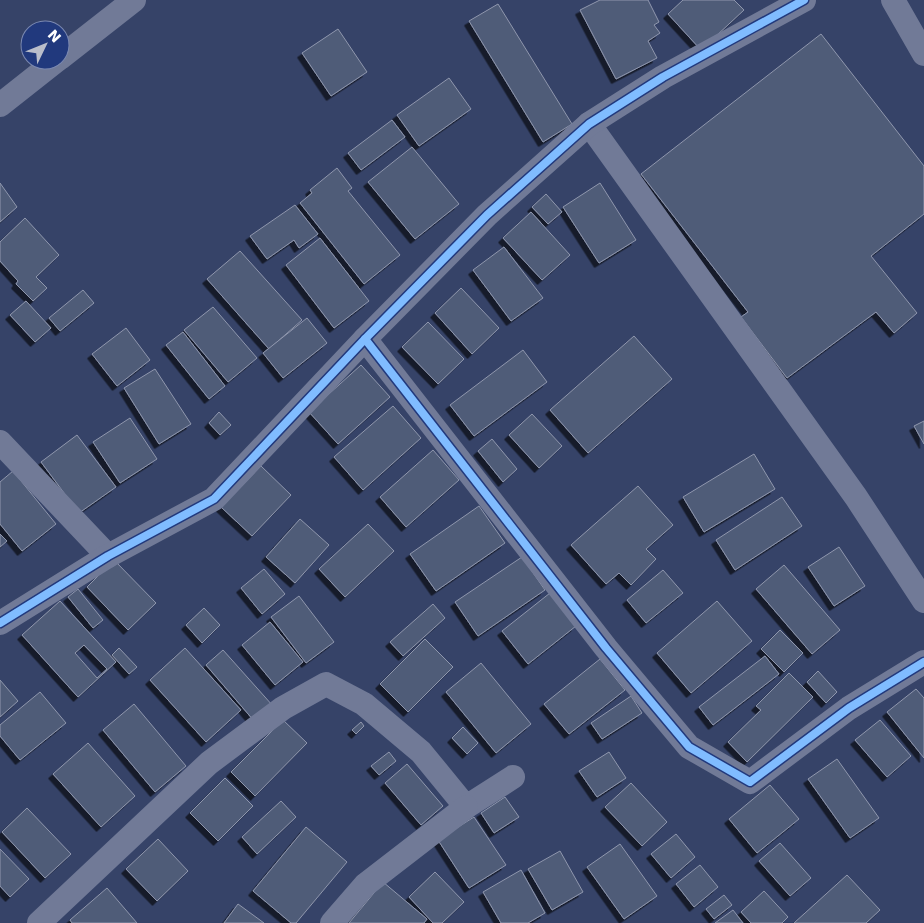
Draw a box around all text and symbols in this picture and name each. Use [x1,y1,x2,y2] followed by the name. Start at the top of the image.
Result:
[20,20,70,70] north arrow
[45,26,64,46] text: N

